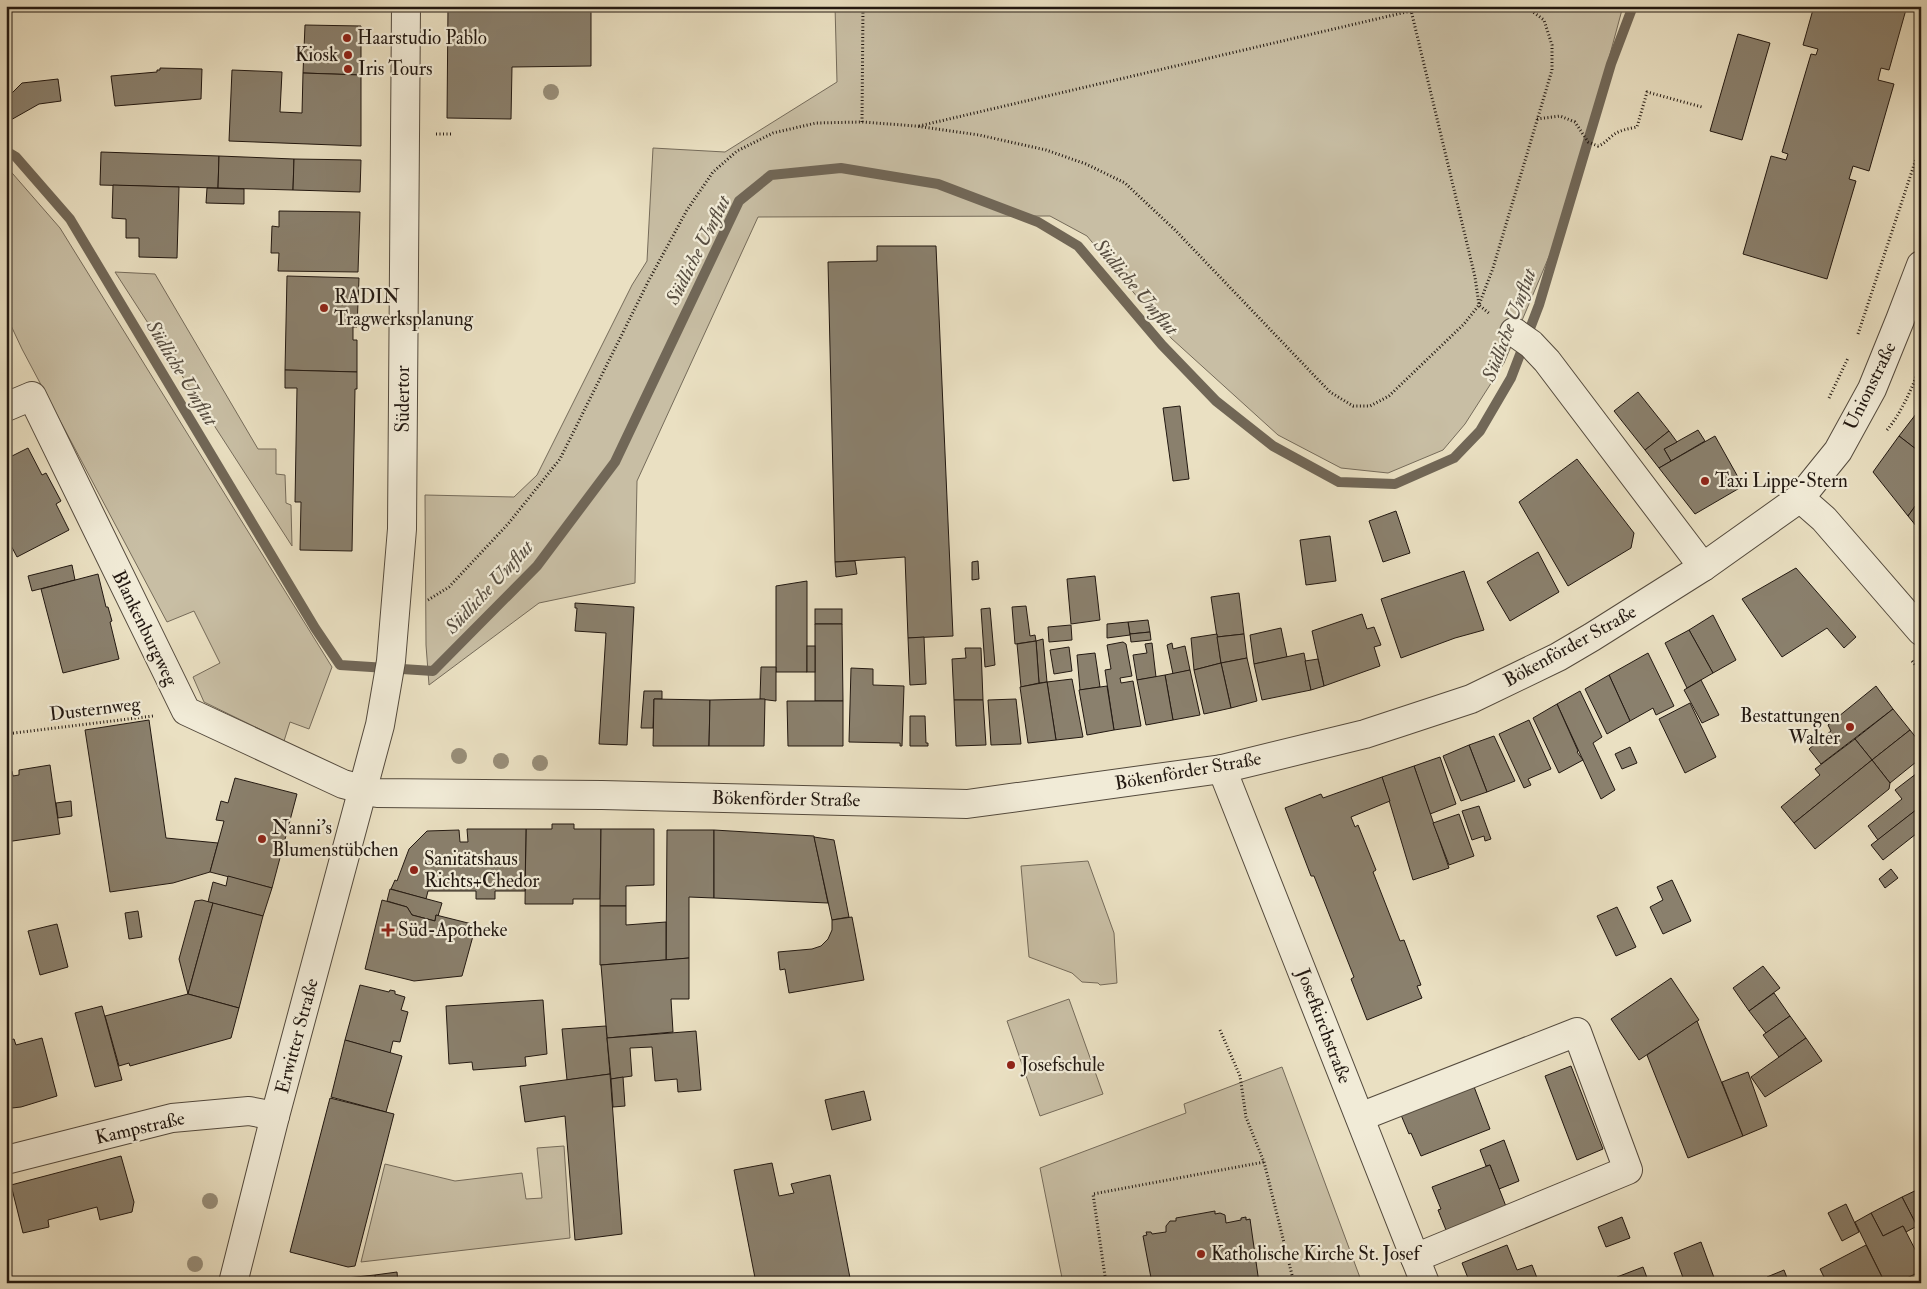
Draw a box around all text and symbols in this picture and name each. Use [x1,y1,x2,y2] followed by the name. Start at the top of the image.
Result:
[357,26,487,50] place label: Haarstudio Pablo
[341,32,353,44] marker: Haarstudio Pablo
[295,43,338,67] place label: Kiosk
[342,49,354,61] marker: Kiosk
[358,57,433,81] place label: Iris Tours
[342,63,354,75] marker: Iris Tours
[659,190,737,310] water label: Südliche Umflut
[1088,233,1185,342] water label: Südliche Umflut
[1476,264,1542,386] water label: Südliche Umflut
[334,285,474,332] place label: RADIN Tragwerksplanung
[318,302,330,314] marker: RADIN Tragwerksplanung
[140,315,224,431] water label: Südliche Umflut
[1838,338,1902,434] street label: Unionstraße
[391,365,415,433] street label: Südertor
[1715,469,1848,494] place label: Taxi Lippe-Stern
[1699,475,1711,487] marker: Taxi Lippe-Stern
[439,534,540,640] water label: Südliche Umflut
[107,566,184,690] street label: Blankenburgweg
[1499,600,1641,692] street label: Bökenförder Straße
[48,691,142,726] street label: Dusternweg
[1740,704,1840,750] place label: Bestattungen Walter
[1844,721,1856,733] marker: Bestattungen Walter
[1113,746,1263,796] street label: Bökenförder Straße
[712,786,860,812] street label: Bökenförder Straße
[272,816,399,862] place label: Nanni's Blumenstübchen
[256,833,268,845] marker: Nanni's Blumenstübchen
[424,847,539,893] place label: Sanitätshaus Richts+Chedor
[408,864,420,876] marker: Sanitätshaus Richts+Chedor
[398,918,507,943] place label: Süd-Apotheke
[382,924,394,936] marker: Süd-Apotheke
[1291,964,1357,1087] street label: Josefkirchstraße
[270,976,324,1096] street label: Erwitter Straße
[1020,1053,1105,1077] place label: Josefschule
[1005,1059,1017,1071] marker: Josefschule
[93,1106,187,1151] street label: Kampstraße
[1211,1242,1423,1266] place label: Katholische Kirche St. Josef
[1195,1248,1207,1260] marker: Katholische Kirche St. Josef

